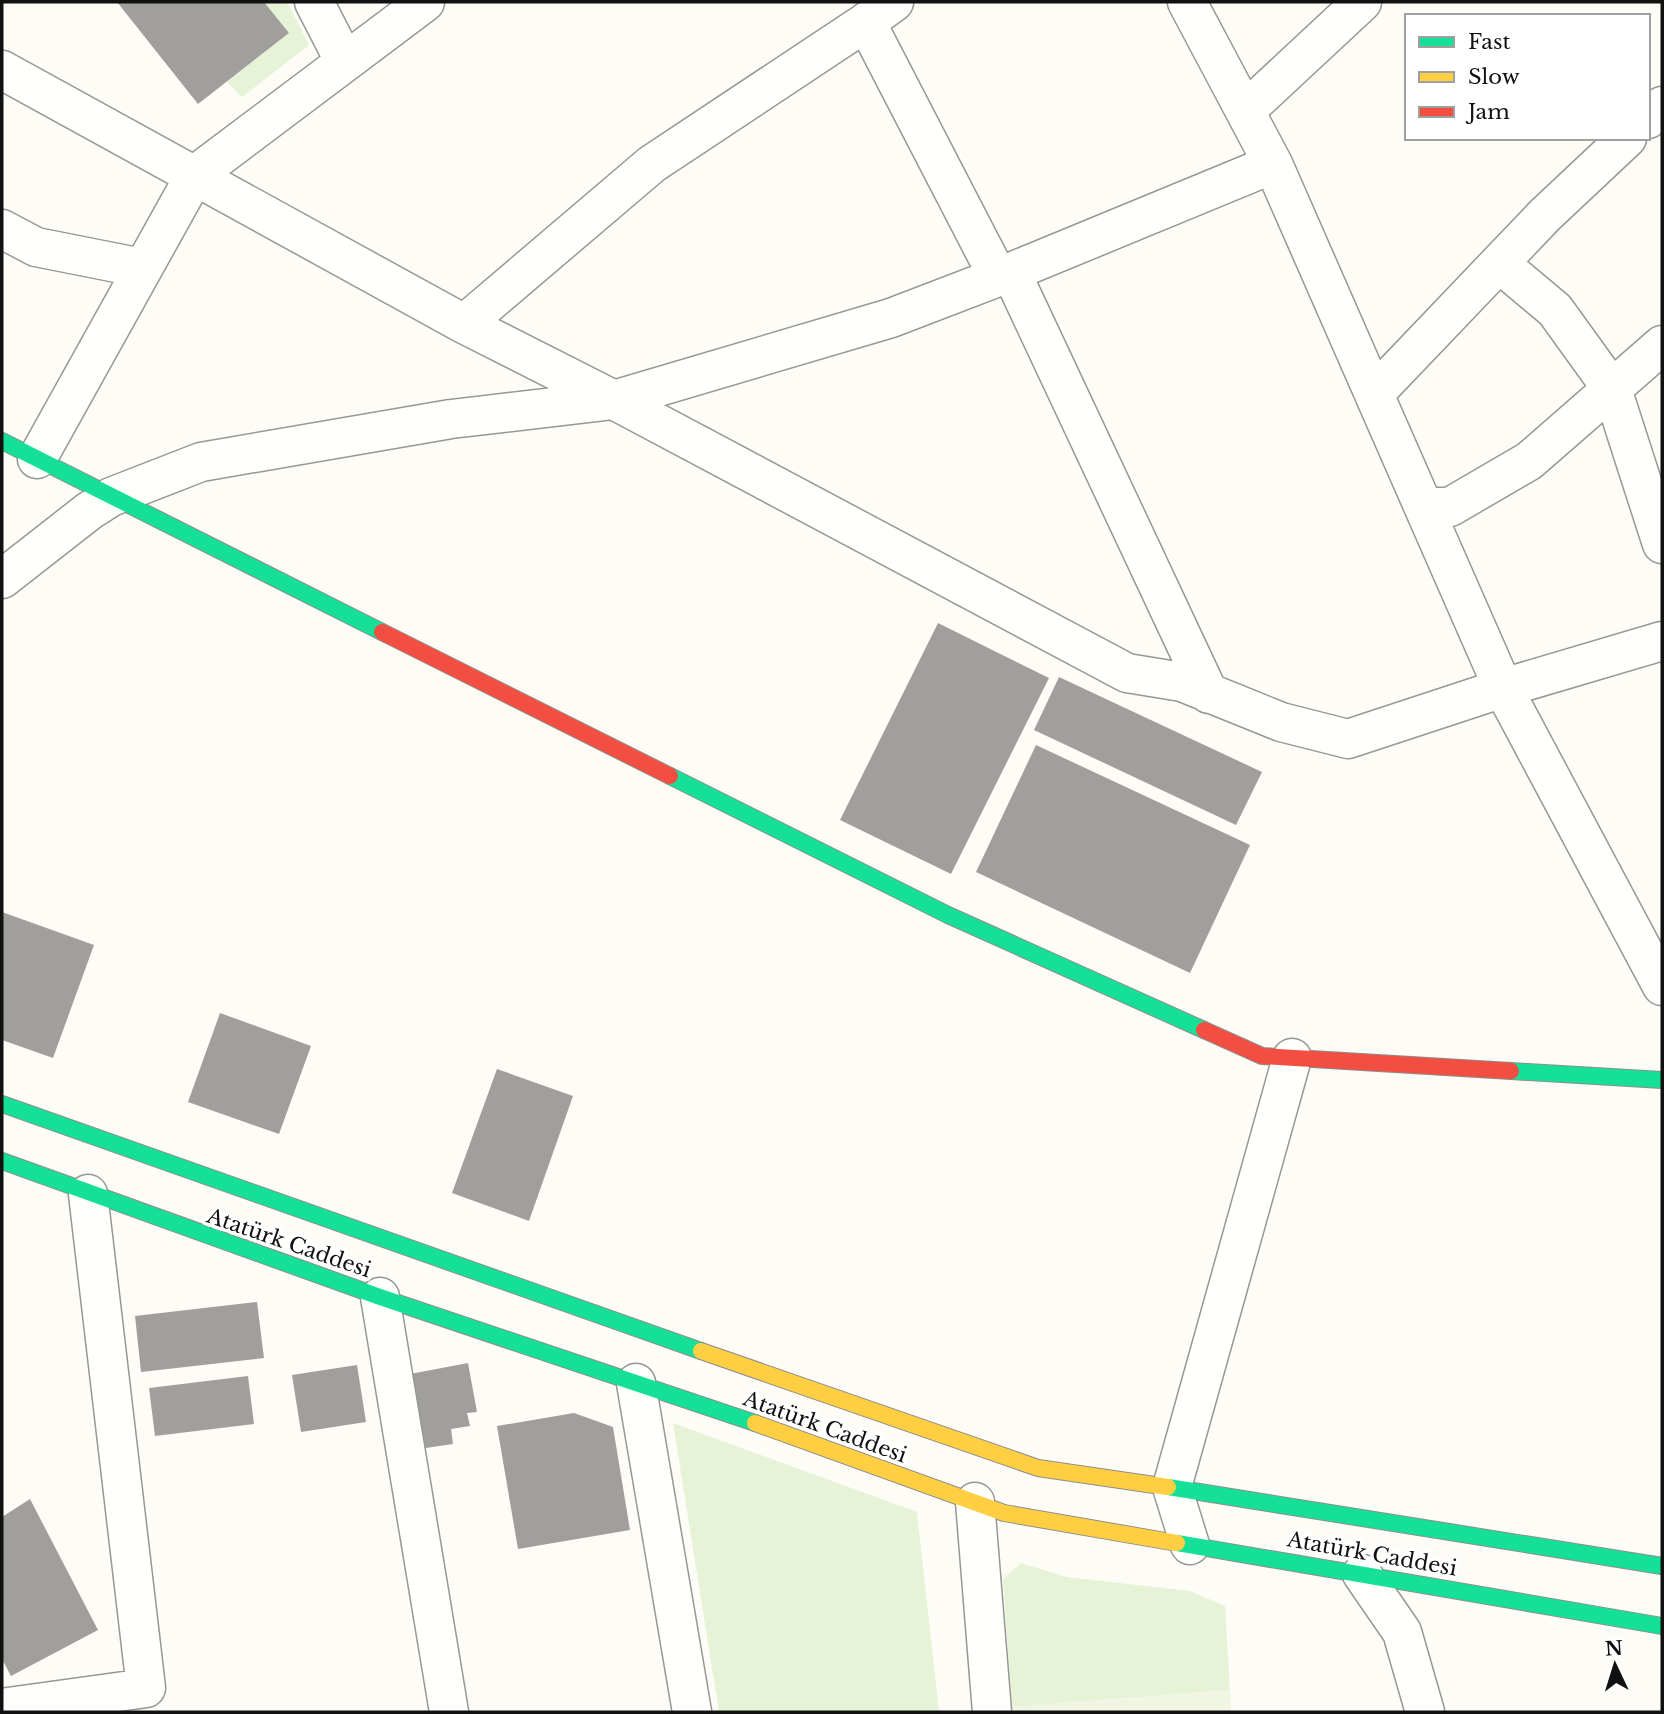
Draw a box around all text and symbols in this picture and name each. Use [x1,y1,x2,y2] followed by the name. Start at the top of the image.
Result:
[1405,14,1650,140] legend
[1468,29,1510,55] text: Fast
[1468,64,1520,90] text: Slow
[1465,99,1510,125] text: Jam
[203,1202,375,1283] street label: Atatürk Caddesi
[739,1385,910,1469] street label: Atatürk Caddesi
[1284,1526,1459,1582] street label: Atatürk Caddesi
[1580,1630,1650,1700] north arrow
[1604,1636,1624,1661] text: N

